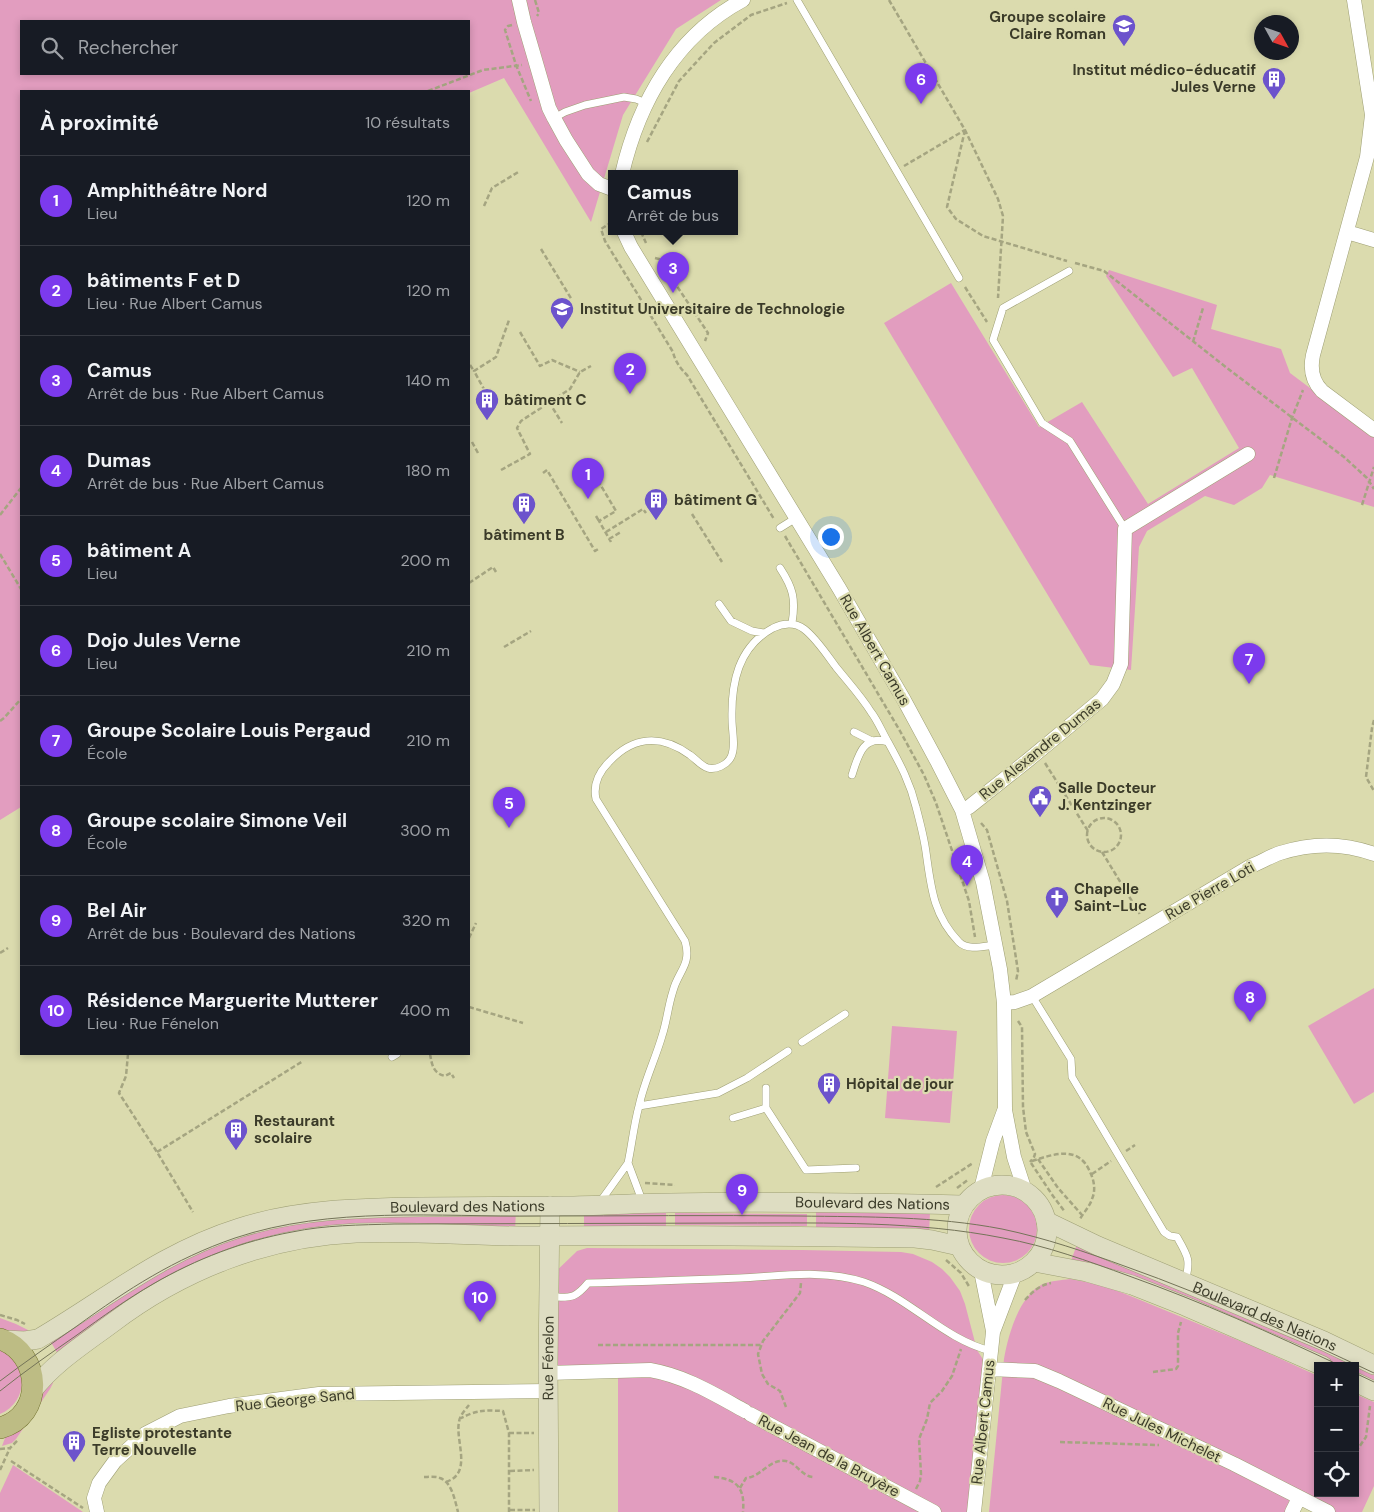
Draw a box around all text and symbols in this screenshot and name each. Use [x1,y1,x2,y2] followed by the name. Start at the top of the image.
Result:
[989,7,1106,44] place label: Groupe scolaire Claire Roman
[1111,13,1137,47] school or university icon: Groupe scolaire Claire Roman
[1254,15,1299,60] north arrow
[20,20,470,75] search box
[38,34,66,62] icon: search
[78,35,178,60] text: Rechercher
[1073,60,1256,97] place label: Institut médico-éducatif Jules Verne
[905,63,937,104] pin: 6
[1261,66,1287,100] building icon: Institut médico-éducatif Jules Verne
[40,109,159,137] text: À proximité
[365,112,450,133] text: 10 résultats
[608,170,738,235] popup
[87,178,267,203] text: Amphithéâtre Nord
[627,180,692,205] text: Camus
[53,190,59,211] text: 1
[406,190,450,211] text: 120 m
[87,203,118,224] text: Lieu
[627,205,719,226] text: Arrêt de bus
[657,252,689,293] pin: 3
[87,268,240,293] text: bâtiments F et D
[51,280,61,301] text: 2
[406,280,450,301] text: 120 m
[87,293,263,314] text: Lieu · Rue Albert Camus
[549,296,575,330] school or university icon: Institut Universitaire de Technologie
[580,299,845,319] place label: Institut Universitaire de Technologie
[614,353,646,394] pin: 2
[87,358,152,383] text: Camus
[51,370,61,391] text: 3
[406,370,450,391] text: 140 m
[87,383,324,404] text: Arrêt de bus · Rue Albert Camus
[474,387,500,421] building icon: bâtiment C
[504,390,587,410] place label: bâtiment C
[87,448,151,473] text: Dumas
[572,458,604,499] pin: 1
[51,460,61,481] text: 4
[406,460,450,481] text: 180 m
[87,473,324,494] text: Arrêt de bus · Rue Albert Camus
[643,487,669,521] building icon: bâtiment G
[674,490,757,510] place label: bâtiment G
[511,491,537,525] building icon: bâtiment B
[818,524,844,550] your location
[483,525,565,545] place label: bâtiment B
[87,538,191,563] text: bâtiment A
[51,550,61,571] text: 5
[401,550,450,571] text: 200 m
[87,563,118,584] text: Lieu
[835,591,915,709] street label: Rue Albert Camus
[87,628,241,653] text: Dojo Jules Verne
[51,640,61,661] text: 6
[406,640,450,661] text: 210 m
[1233,643,1265,684] pin: 7
[87,653,118,674] text: Lieu
[975,694,1105,804] street label: Rue Alexandre Dumas
[87,718,371,743] text: Groupe Scolaire Louis Pergaud
[52,730,60,751] text: 7
[406,730,450,751] text: 210 m
[87,743,127,764] text: École
[1058,778,1156,815] place label: Salle Docteur J. Kentzinger
[1027,784,1053,818] public building icon: Salle Docteur J. Kentzinger
[493,787,525,828] pin: 5
[87,808,347,833] text: Groupe scolaire Simone Veil
[51,820,61,841] text: 8
[400,820,450,841] text: 300 m
[87,833,127,854] text: École
[951,845,983,886] pin: 4
[1162,857,1258,925] street label: Rue Pierre Loti
[1074,879,1147,916] place label: Chapelle Saint-Luc
[1044,885,1070,919] church icon: Chapelle Saint-Luc
[87,898,147,923] text: Bel Air
[51,910,61,931] text: 9
[402,910,450,931] text: 320 m
[87,923,356,944] text: Arrêt de bus · Boulevard des Nations
[1234,981,1266,1022] pin: 8
[87,988,378,1013] text: Résidence Marguerite Mutterer
[47,1000,65,1021] text: 10
[400,1000,450,1021] text: 400 m
[87,1013,219,1034] text: Lieu · Rue Fénelon
[816,1071,842,1105] building icon: Hôpital de jour
[846,1074,954,1094] place label: Hôpital de jour
[254,1111,335,1148] place label: Restaurant scolaire
[223,1117,249,1151] building icon: Restaurant scolaire
[726,1174,758,1215] pin: 9
[795,1192,950,1215] street label: Boulevard des Nations
[390,1196,545,1218] street label: Boulevard des Nations
[1190,1277,1341,1356] street label: Boulevard des Nations
[464,1281,496,1322] pin: 10
[538,1316,559,1400] street label: Rue Fénelon
[967,1359,999,1485] street label: Rue Albert Camus
[1314,1362,1359,1497] map controls
[1314,1362,1359,1407] button: +
[234,1384,356,1416] street label: Rue George Sand
[1100,1393,1224,1467] street label: Rue Jules Michelet
[1314,1407,1359,1452] button: −
[755,1410,903,1502] street label: Rue Jean de la Bruyère
[92,1423,232,1460] place label: Egliste protestante Terre Nouvelle
[61,1429,87,1463] building icon: Egliste protestante Terre Nouvelle
[1314,1452,1359,1497] button: locate

